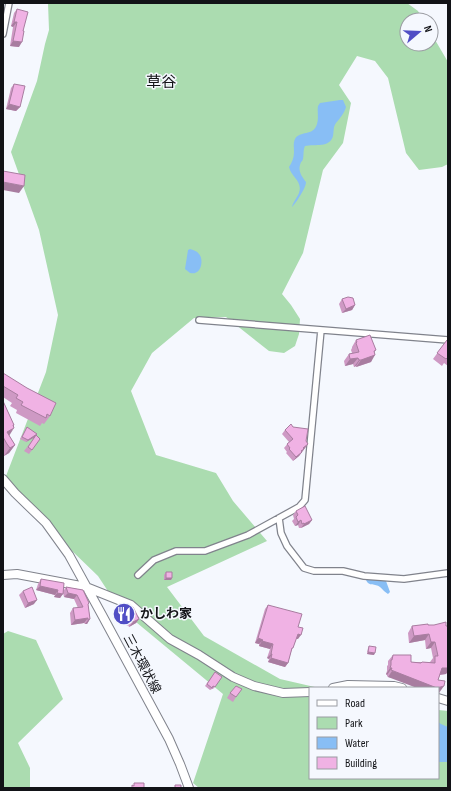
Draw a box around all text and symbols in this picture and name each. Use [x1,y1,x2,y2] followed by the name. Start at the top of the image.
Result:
[399,12,439,52] north arrow
[421,24,435,34] text: N
[146,73,176,92] district label: 草谷
[111,601,137,627] restaurant icon: かしわ家
[140,606,192,622] place label: かしわ家
[120,632,164,696] street label: 三木環状線
[309,687,439,779] legend
[345,696,365,711] text: Road
[345,716,363,731] text: Park
[345,736,369,751] text: Water
[345,756,377,771] text: Building

